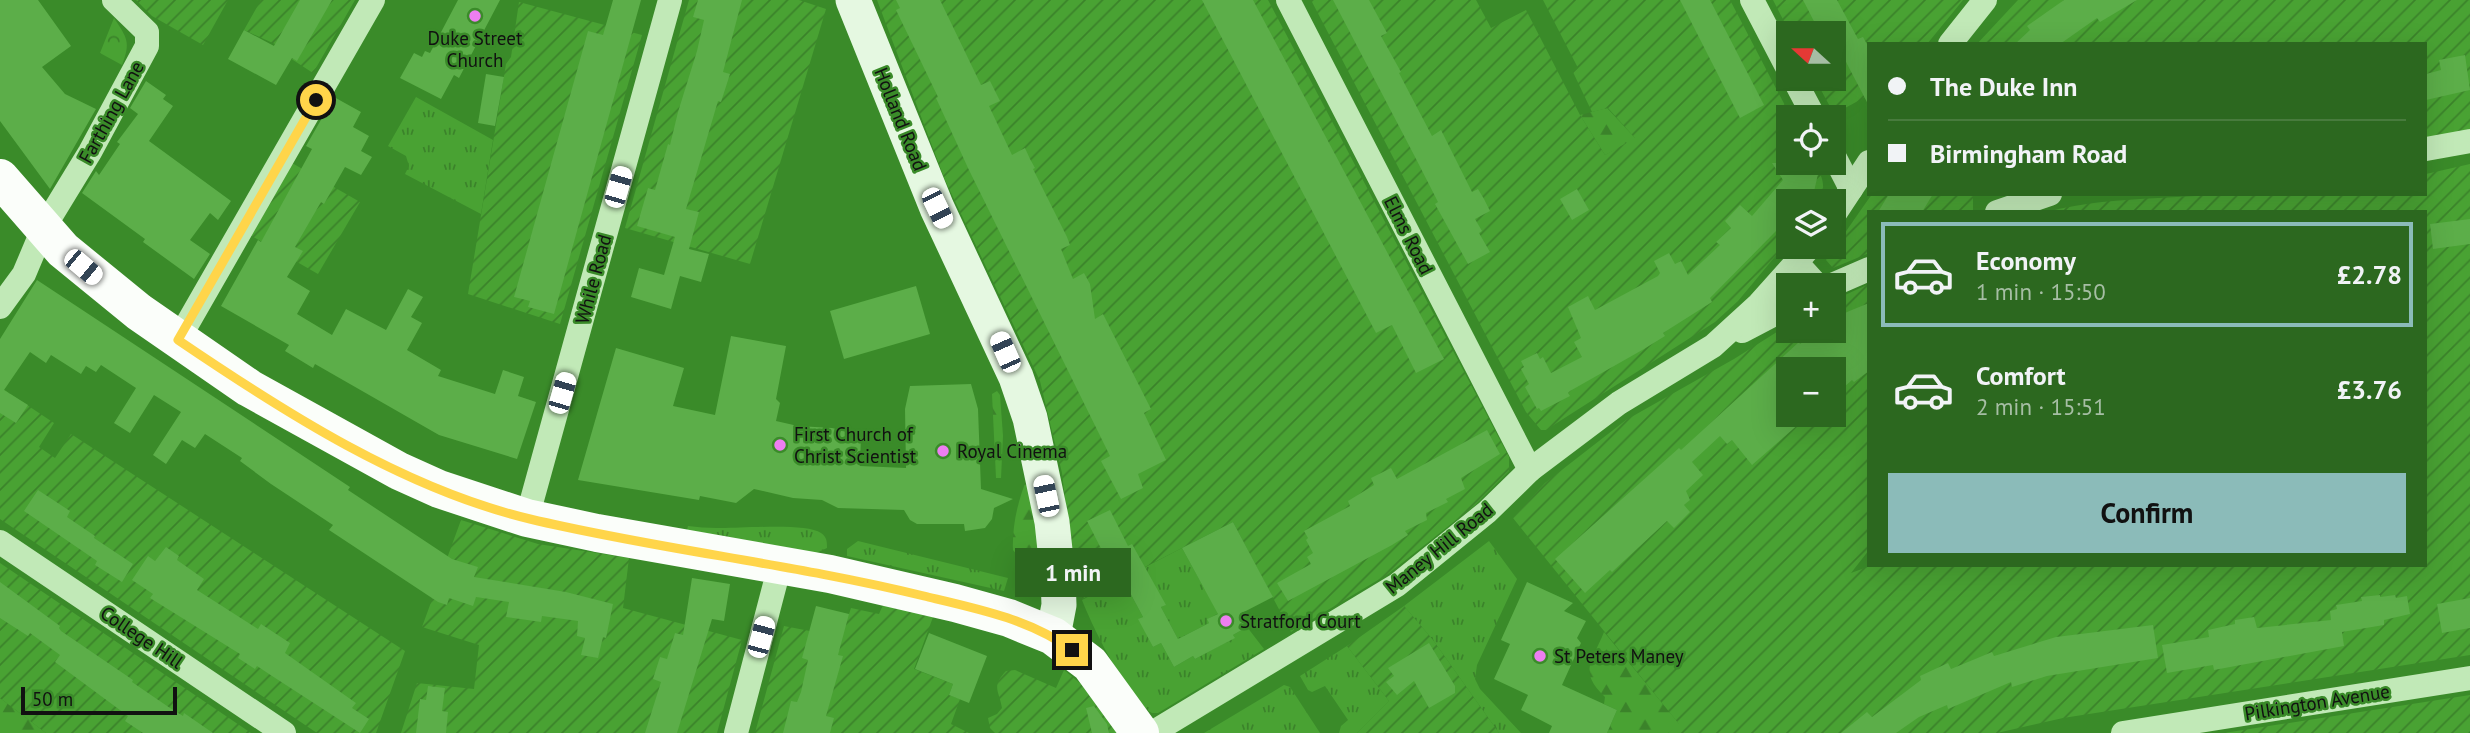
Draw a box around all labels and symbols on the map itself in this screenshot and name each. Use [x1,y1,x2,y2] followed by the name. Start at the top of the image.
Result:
[467,8,483,24] marker: Duke Street Church
[1776,21,1846,91] north arrow
[428,26,523,72] place label: Duke Street Church
[73,57,149,167] street label: Farthing Lane
[869,64,933,174] street label: Holland Road
[300,84,332,116] route start
[603,164,634,210] car
[919,185,956,231] car
[1379,192,1439,278] street label: Elms Road
[570,232,616,326] street label: While Road
[61,245,106,289] car
[987,329,1024,375] car
[547,370,578,416] car
[794,422,917,468] place label: First Church of Christ Scientist
[772,437,788,453] marker: First Church of Christ Scientist
[957,439,1067,463] place label: Royal Cinema
[935,443,951,459] marker: Royal Cinema
[1032,473,1061,519] car
[1380,497,1498,599] street label: Maney Hill Road
[1014,548,1130,598] callout: 1 min
[96,601,188,674] street label: College Hill
[1240,609,1361,633] place label: Stratford Court
[1218,613,1234,629] marker: Stratford Court
[746,614,777,660] car
[1056,634,1088,666] route end
[1554,644,1684,668] place label: St Peters Maney
[1532,648,1548,664] marker: St Peters Maney
[2243,679,2391,725] street label: Pilkington Avenue
[21,684,177,716] scale bar

